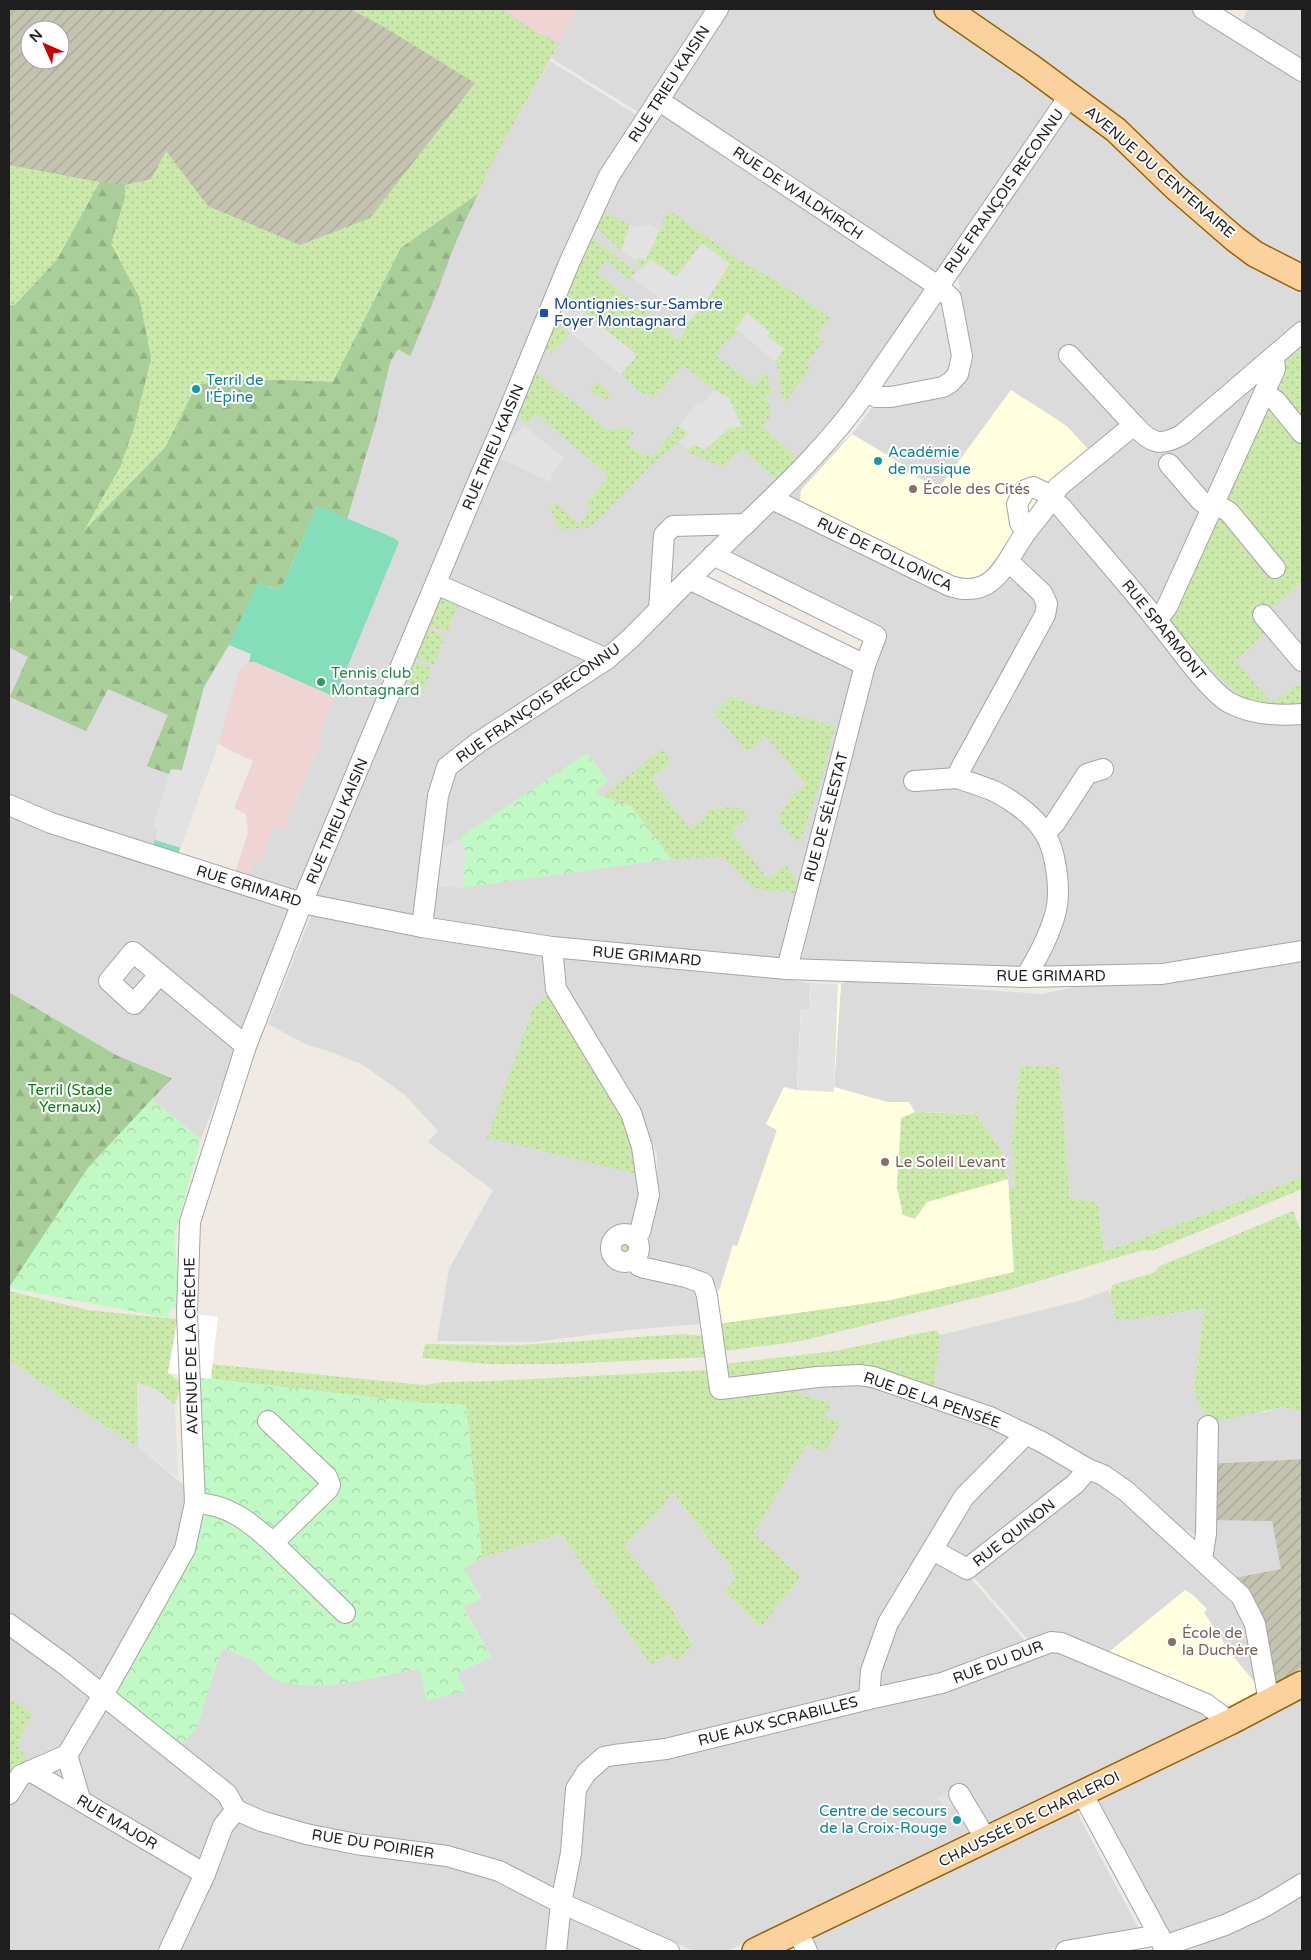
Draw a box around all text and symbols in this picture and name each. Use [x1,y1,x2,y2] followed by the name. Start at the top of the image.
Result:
[20,20,70,70] north arrow
[625,22,713,146] street label: RUE TRIEU KAISIN
[26,26,46,46] text: N
[1081,102,1239,242] street label: AVENUE DU CENTENAIRE
[940,105,1068,277] street label: RUE FRANÇOIS RECONNU
[729,143,867,243] street label: RUE DE WALDKIRCH
[554,295,723,330] place label: Montignies-sur-Sambre Foyer Montagnard
[538,307,550,319] marker: Montignies-sur-Sambre Foyer Montagnard
[206,371,263,406] place label: Terril de l'Épine
[458,381,528,513] street label: RUE TRIEU KAISIN
[190,383,202,395] marker: Terril de l'Épine
[888,443,971,478] place label: Académie de musique
[872,455,884,467] marker: Académie de musique
[923,480,1030,498] place label: École des Cités
[907,483,919,495] marker: École des Cités
[814,513,956,595] street label: RUE DE FOLLONICA
[1118,576,1210,684] street label: RUE SPARMONT
[452,639,624,767] street label: RUE FRANÇOIS RECONNU
[331,664,420,699] place label: Tennis club Montagnard
[315,676,327,688] marker: Tennis club Montagnard
[800,750,852,884] street label: RUE DE SÉLESTAT
[302,755,372,887] street label: RUE TRIEU KAISIN
[194,861,304,911] street label: RUE GRIMARD
[592,942,702,970] street label: RUE GRIMARD
[996,967,1106,985] street label: RUE GRIMARD
[27,1081,113,1116] park label: Terril (Stade Yernaux)
[895,1153,1006,1171] place label: Le Soleil Levant
[879,1156,891,1168] marker: Le Soleil Levant
[180,1257,202,1435] street label: AVENUE DE LA CRÈCHE
[861,1368,1003,1432] street label: RUE DE LA PENSÉE
[969,1495,1059,1571] street label: RUE QUINON
[1182,1624,1258,1659] place label: École de la Duchère
[1166,1636,1178,1648] marker: École de la Duchère
[950,1637,1046,1687] street label: RUE DU DUR
[696,1692,860,1750] street label: RUE AUX SCRABILLES
[936,1767,1122,1871] street label: CHAUSSÉE DE CHARLEROI
[73,1791,161,1853] street label: RUE MAJOR
[819,1802,947,1837] place label: Centre de secours de la Croix-Rouge
[951,1814,963,1826] marker: Centre de secours de la Croix-Rouge
[310,1825,436,1863] street label: RUE DU POIRIER

